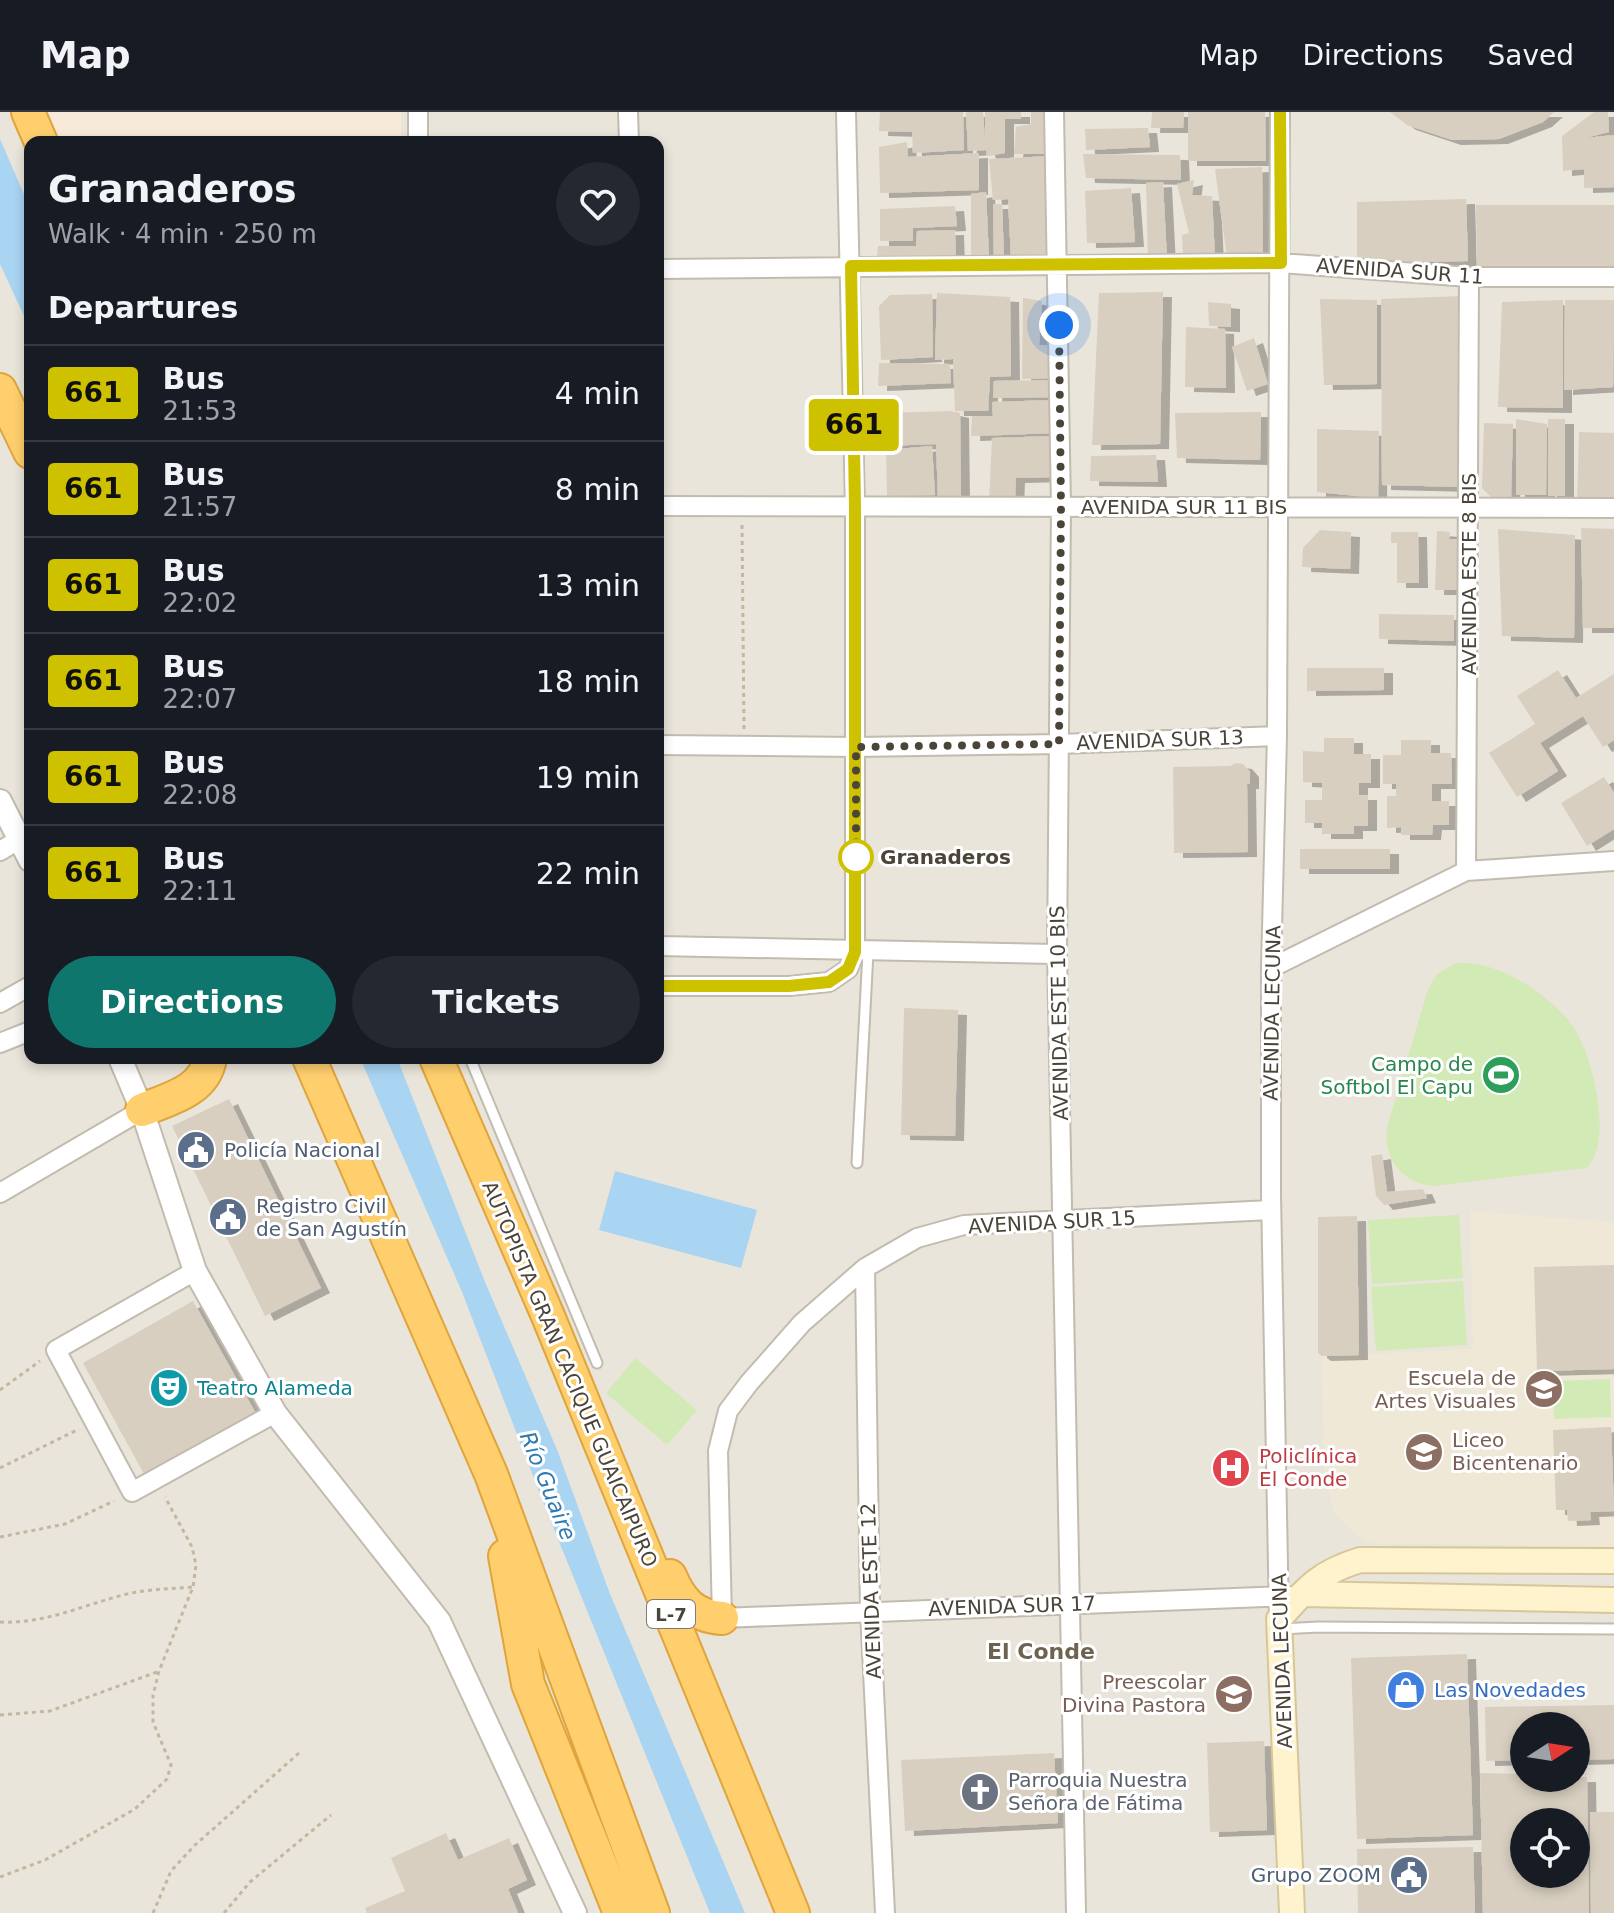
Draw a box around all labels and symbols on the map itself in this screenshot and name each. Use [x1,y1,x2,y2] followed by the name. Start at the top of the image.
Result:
[1316,253,1484,289] street label: AVENIDA SUR 11
[1039,305,1079,345] your location
[808,399,900,451] line badge: 661
[1457,473,1481,675] street label: AVENIDA ESTE 8 BIS
[1081,495,1287,519] street label: AVENIDA SUR 11 BIS
[1076,725,1244,755] street label: AVENIDA SUR 13
[839,840,873,874] marker: Granaderos
[880,845,1011,869] place label: Granaderos
[1045,905,1073,1121] street label: AVENIDA ESTE 10 BIS
[1258,925,1286,1101] street label: AVENIDA LECUNA
[1321,1052,1473,1099] place label: Campo de Softbol El Capu
[1480,1054,1522,1096] sports icon: Campo de Softbol El Capu
[175,1129,217,1171] public building icon: Policía Nacional
[224,1138,380,1162] place label: Policía Nacional
[477,1177,663,1571] street label: AUTOPISTA GRAN CACIQUE GUAICAIPURO
[256,1194,407,1241] place label: Registro Civil de San Agustín
[207,1196,249,1238] public building icon: Registro Civil de San Agustín
[968,1206,1136,1238] street label: AVENIDA SUR 15
[1375,1366,1516,1413] place label: Escuela de Artes Visuales
[148,1367,190,1409] theatre icon: Teatro Alameda
[1523,1368,1565,1410] school or university icon: Escuela de Artes Visuales
[196,1376,353,1400] place label: Teatro Alameda
[515,1428,581,1544] water label: Río Guaire
[1452,1428,1578,1475] place label: Liceo Bicentenario
[1403,1431,1445,1473] school or university icon: Liceo Bicentenario
[1259,1444,1357,1491] place label: Policlínica El Conde
[1210,1447,1252,1489] hospital icon: Policlínica El Conde
[856,1502,886,1680] street label: AVENIDA ESTE 12
[1267,1572,1297,1749] street label: AVENIDA LECUNA
[928,1591,1096,1621] street label: AVENIDA SUR 17
[647,1600,695,1628] road number: L-7
[987,1639,1095,1664] district label: El Conde
[1385,1669,1427,1711] shop icon: Las Novedades
[1062,1670,1207,1717] place label: Preescolar Divina Pastora
[1213,1673,1255,1715] school or university icon: Preescolar Divina Pastora
[1434,1678,1586,1702] place label: Las Novedades
[1510,1712,1590,1792] north arrow
[1008,1768,1188,1815] place label: Parroquia Nuestra Señora de Fátima
[959,1771,1001,1813] church icon: Parroquia Nuestra Señora de Fátima
[1388,1854,1430,1896] public building icon: Grupo ZOOM
[1251,1863,1381,1887] place label: Grupo ZOOM

